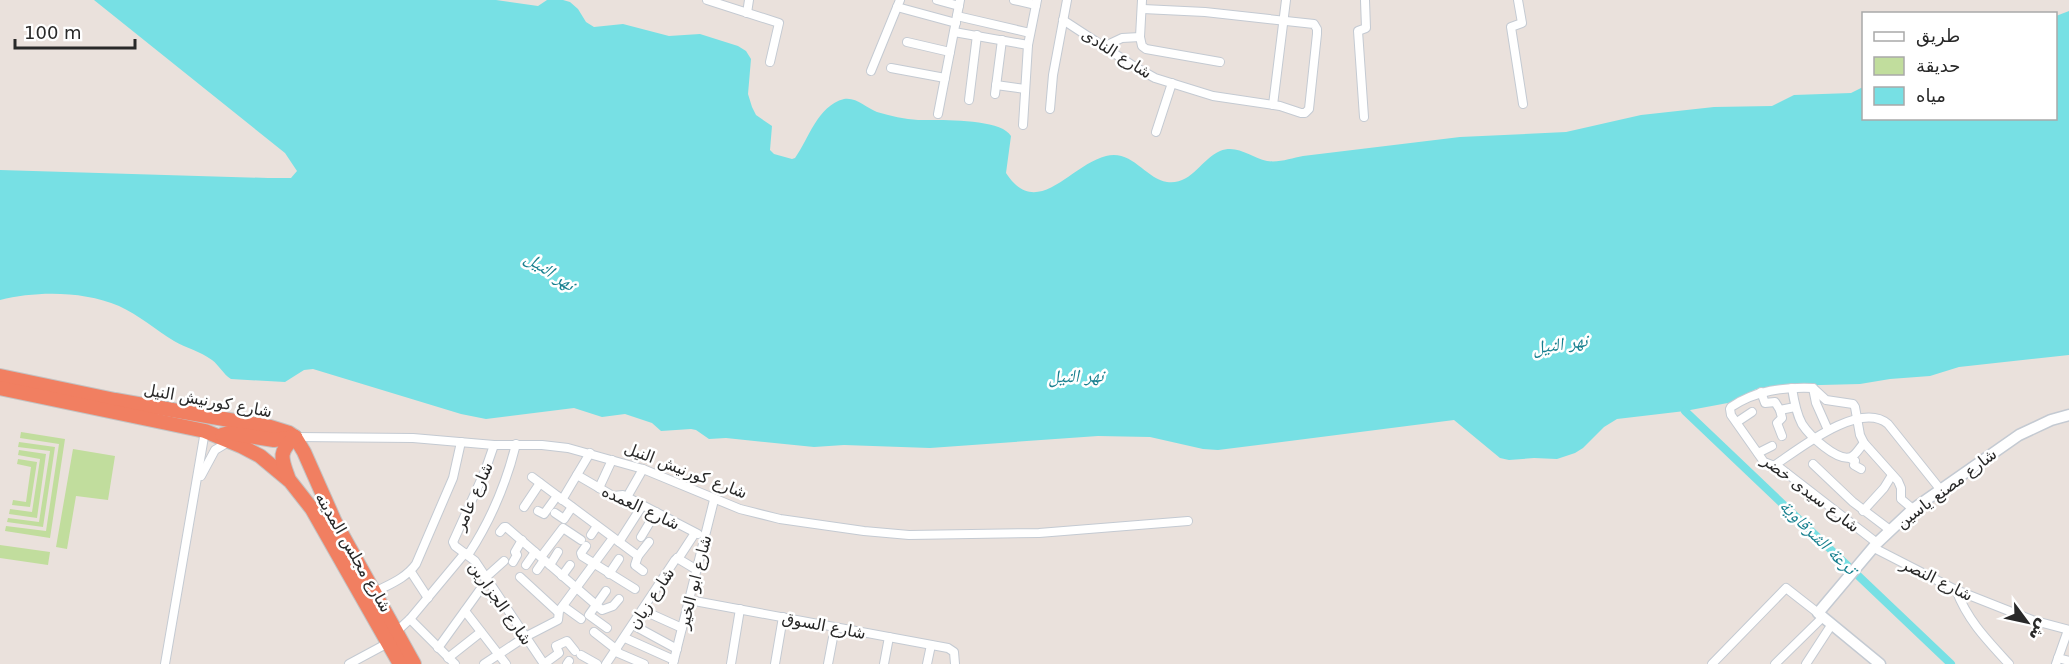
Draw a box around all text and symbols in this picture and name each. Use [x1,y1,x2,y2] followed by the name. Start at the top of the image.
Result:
[15,12,135,50] scale bar
[1862,12,2057,120] legend
[24,22,82,43] text: 100 m
[1078,24,1155,83] street label: شارع النادى
[1916,25,1960,47] text: طريق
[1916,55,1960,76] text: حديقة
[1916,85,1946,106] text: مياه
[521,246,582,297] water label: نهر النيل
[1531,329,1592,359] water label: نهر النيل
[1048,364,1107,387] water label: نهر النيل
[142,380,274,422] street label: شارع كورنيش النيل
[621,438,750,504] street label: شارع كورنيش النيل
[1892,444,2001,533] street label: شارع مصنع ياسين
[1757,450,1863,537] street label: شارع سيدى خضر
[450,459,498,534] street label: شارع عامر
[598,481,683,535] street label: شارع العمده
[311,489,396,616] street label: شارع مجلس المدينه
[1775,495,1864,581] water label: ترعة الشرقاوية
[673,533,716,632] street label: شارع ابو الخير
[1896,553,1976,606] street label: شارع النصر
[464,558,536,649] street label: شارع الجزارين
[625,564,679,633] street label: شارع زيان
[1997,592,2057,652] north arrow
[780,608,867,644] street label: شارع السوق
[2025,615,2053,644] text: ش

